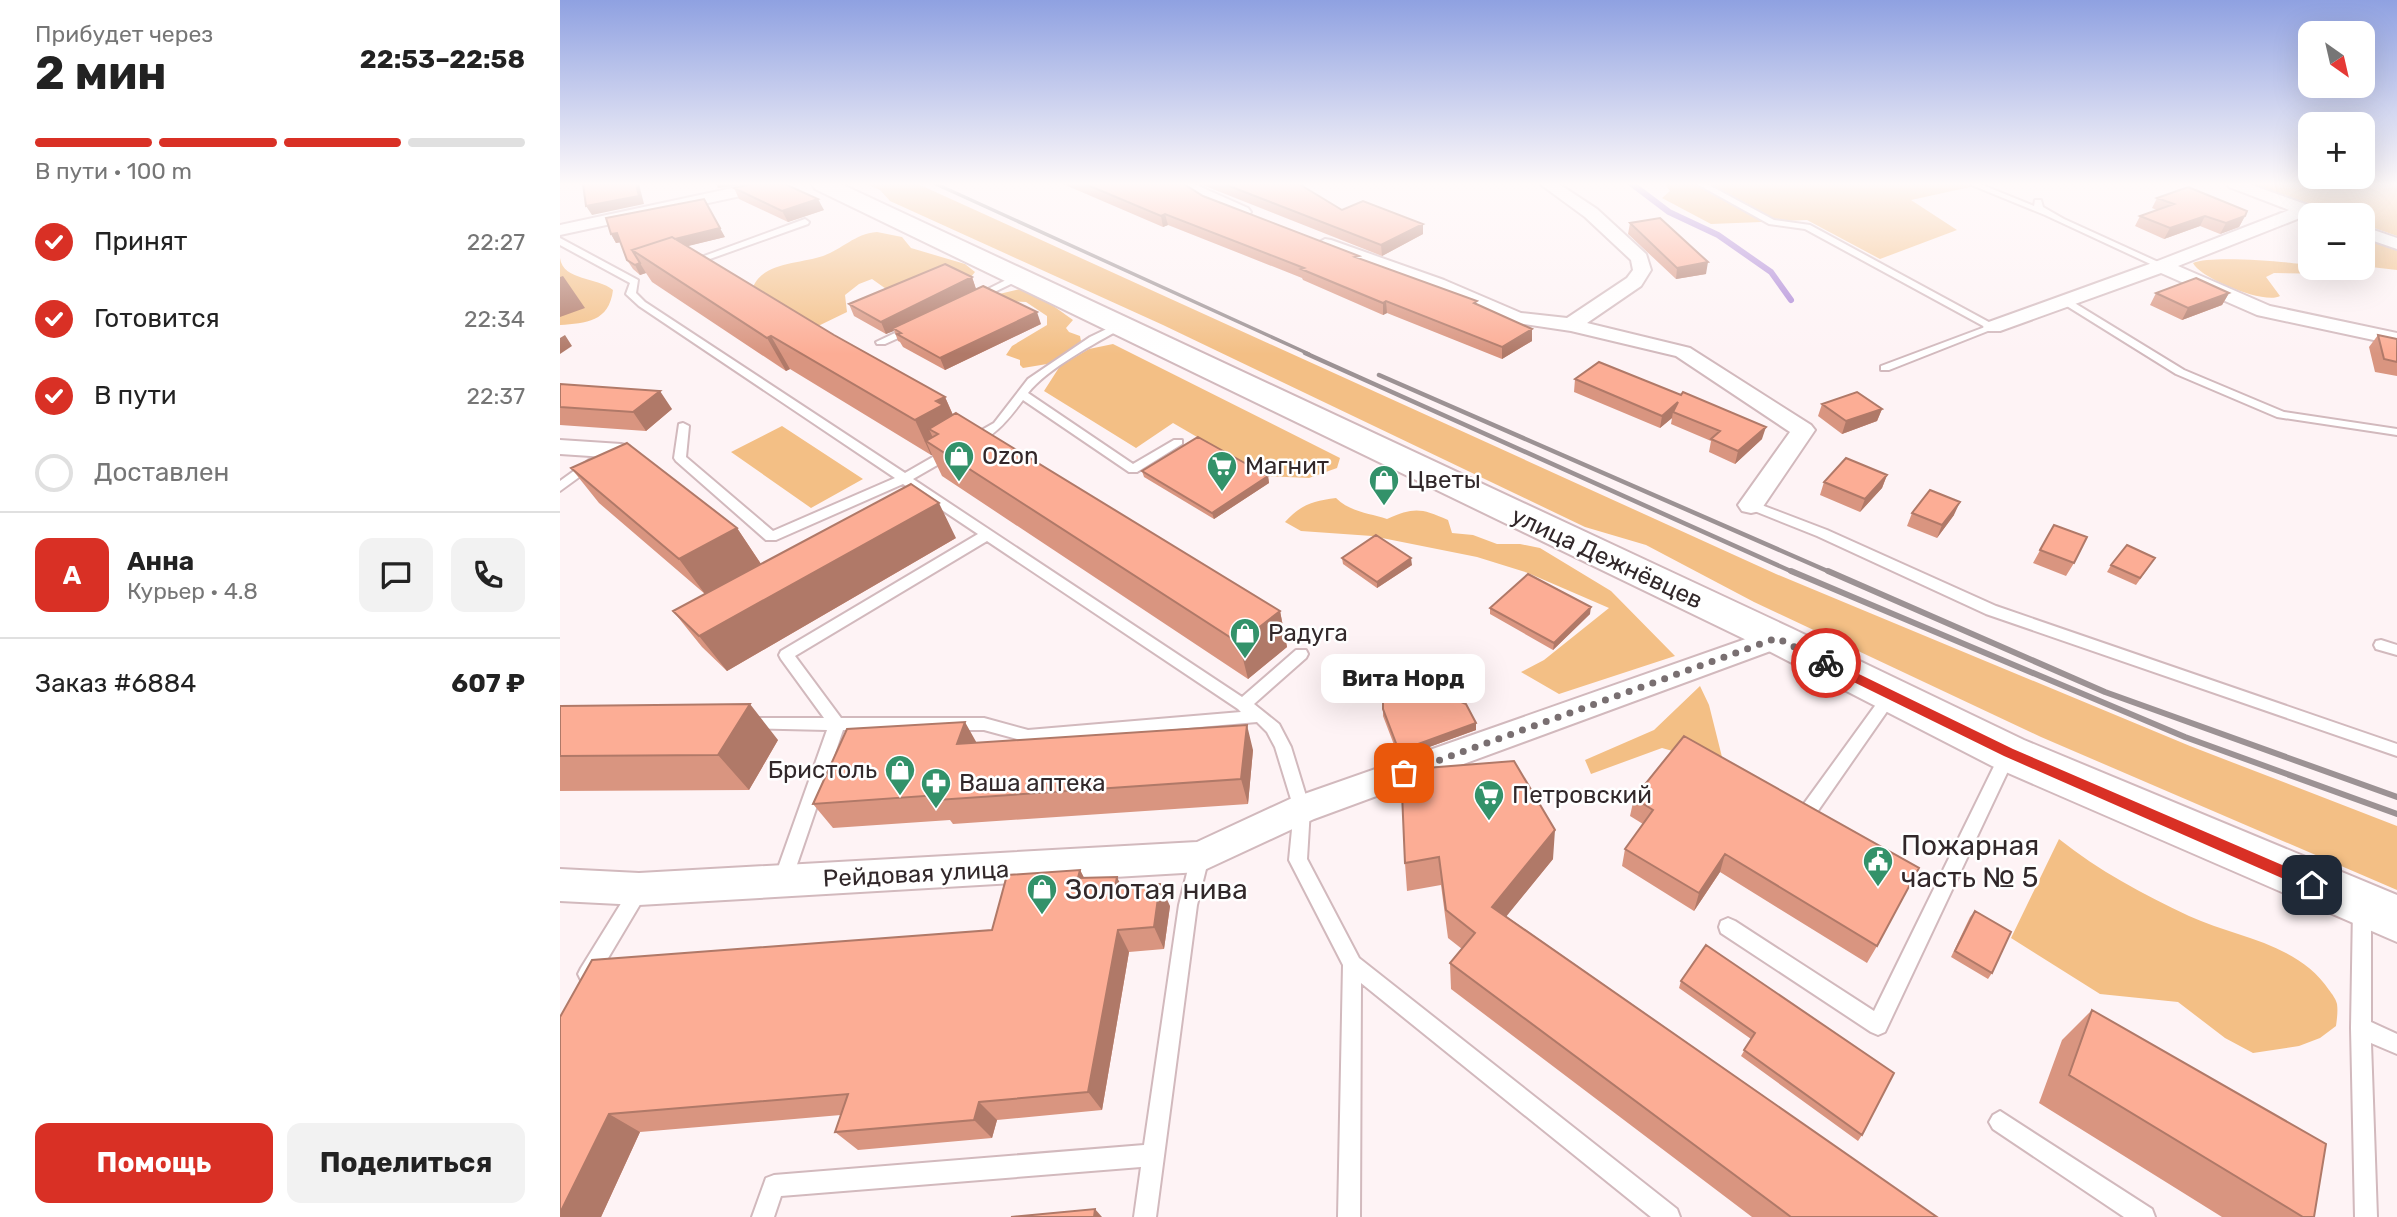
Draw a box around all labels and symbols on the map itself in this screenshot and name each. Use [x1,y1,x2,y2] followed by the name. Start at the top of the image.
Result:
[2298,21,2375,98] north arrow
[942,439,976,483] shop icon: Ozon
[982,442,1039,470] place label: Ozon
[1205,449,1239,493] supermarket icon: Магнит
[1245,452,1329,480] place label: Магнит
[1367,463,1401,507] shop icon: Цветы
[1407,466,1481,494] place label: Цветы
[1507,501,1707,615] street label: улица Дежнёвцев
[1228,616,1262,660] shop icon: Радуга
[1268,619,1348,647] place label: Радуга
[1791,628,1861,698] courier
[1322,654,1486,703] callout: Вита Норд
[1374,743,1434,803] pin
[883,753,917,797] shop icon: Бристоль
[768,756,877,784] place label: Бристоль
[919,766,953,810] pharmacy icon: Ваша аптека
[959,769,1106,797] place label: Ваша аптека
[1472,778,1506,822] supermarket icon: Петровский
[1512,781,1652,809] place label: Петровский
[1901,829,2039,894] place label: Пожарная часть № 5
[1861,844,1895,888] public building icon: Пожарная часть № 5
[822,855,1010,893] street label: Рейдовая улица
[2282,855,2342,915] pin
[1025,872,1059,916] shop icon: Золотая нива
[1065,873,1248,906] place label: Золотая нива

